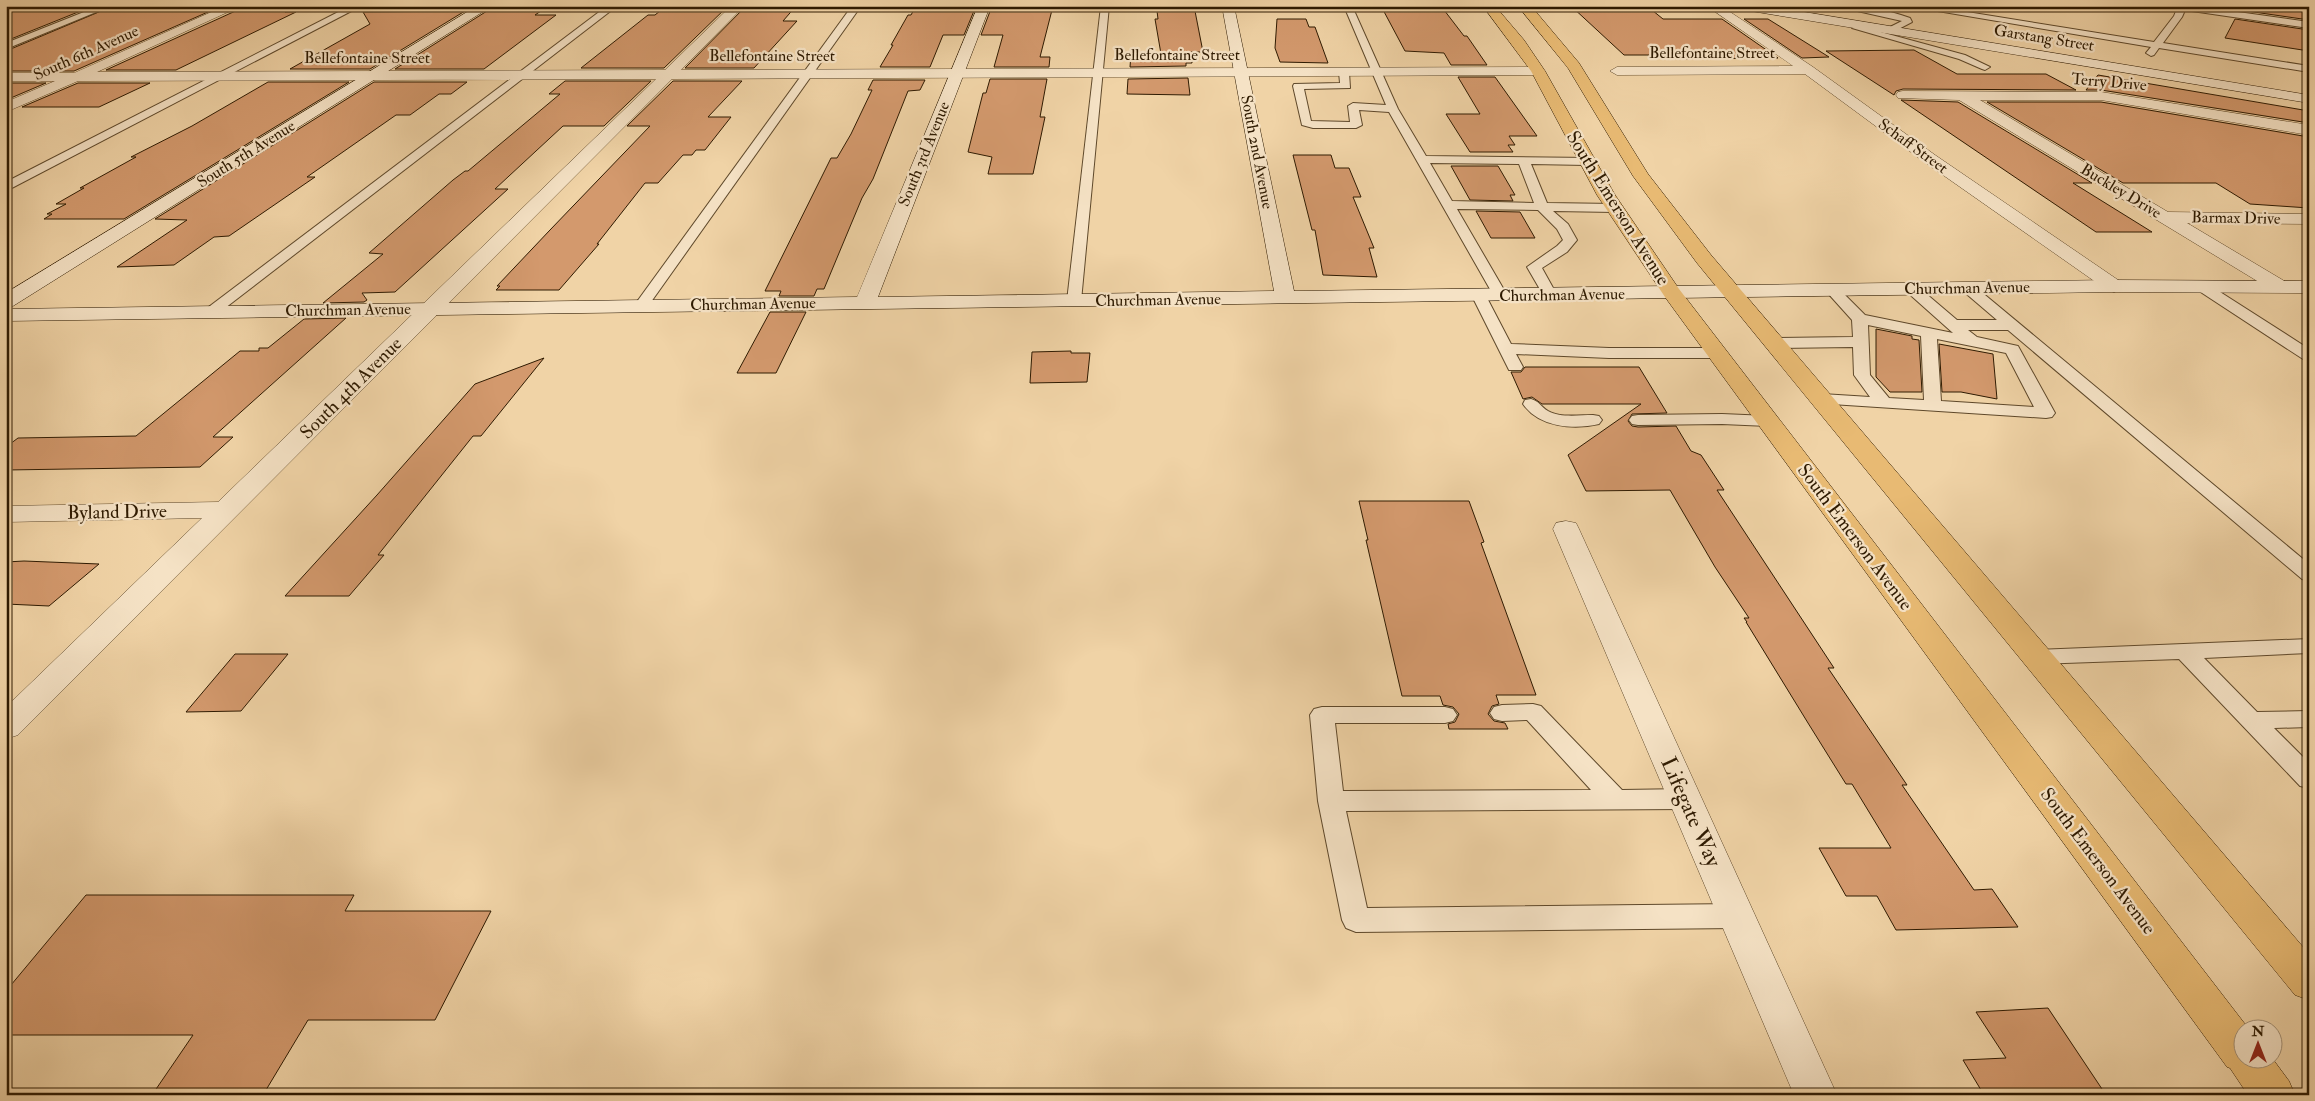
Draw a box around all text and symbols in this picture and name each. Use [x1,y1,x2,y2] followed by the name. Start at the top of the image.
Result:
[1992,20,2096,56] street label: Garstang Street
[30,21,142,85] street label: South 6th Avenue
[1649,43,1775,63] street label: Bellefontaine Street
[1114,45,1240,65] street label: Bellefontaine Street
[709,46,835,66] street label: Bellefontaine Street
[304,48,430,68] street label: Bellefontaine Street
[2071,69,2148,95] street label: Terry Drive
[1236,93,1278,211] street label: South 2nd Avenue
[894,98,954,209] street label: South 3rd Avenue
[1874,114,1952,178] street label: Schaff Street
[193,116,299,192] street label: South 5th Avenue
[1561,126,1675,290] street label: South Emerson Avenue
[2077,159,2165,223] street label: Buckley Drive
[2191,207,2281,229] street label: Barmax Drive
[1904,277,2030,299] street label: Churchman Avenue
[1499,284,1625,306] street label: Churchman Avenue
[1095,289,1221,311] street label: Churchman Avenue
[690,293,816,315] street label: Churchman Avenue
[285,299,411,321] street label: Churchman Avenue
[295,332,407,444] street label: South 4th Avenue
[1792,459,1918,615] street label: South Emerson Avenue
[67,499,167,525] street label: Byland Drive
[1654,752,1728,872] street label: Lifegate Way
[2035,783,2161,939] street label: South Emerson Avenue
[2232,1018,2282,1068] north arrow
[2251,1023,2265,1040] text: N

